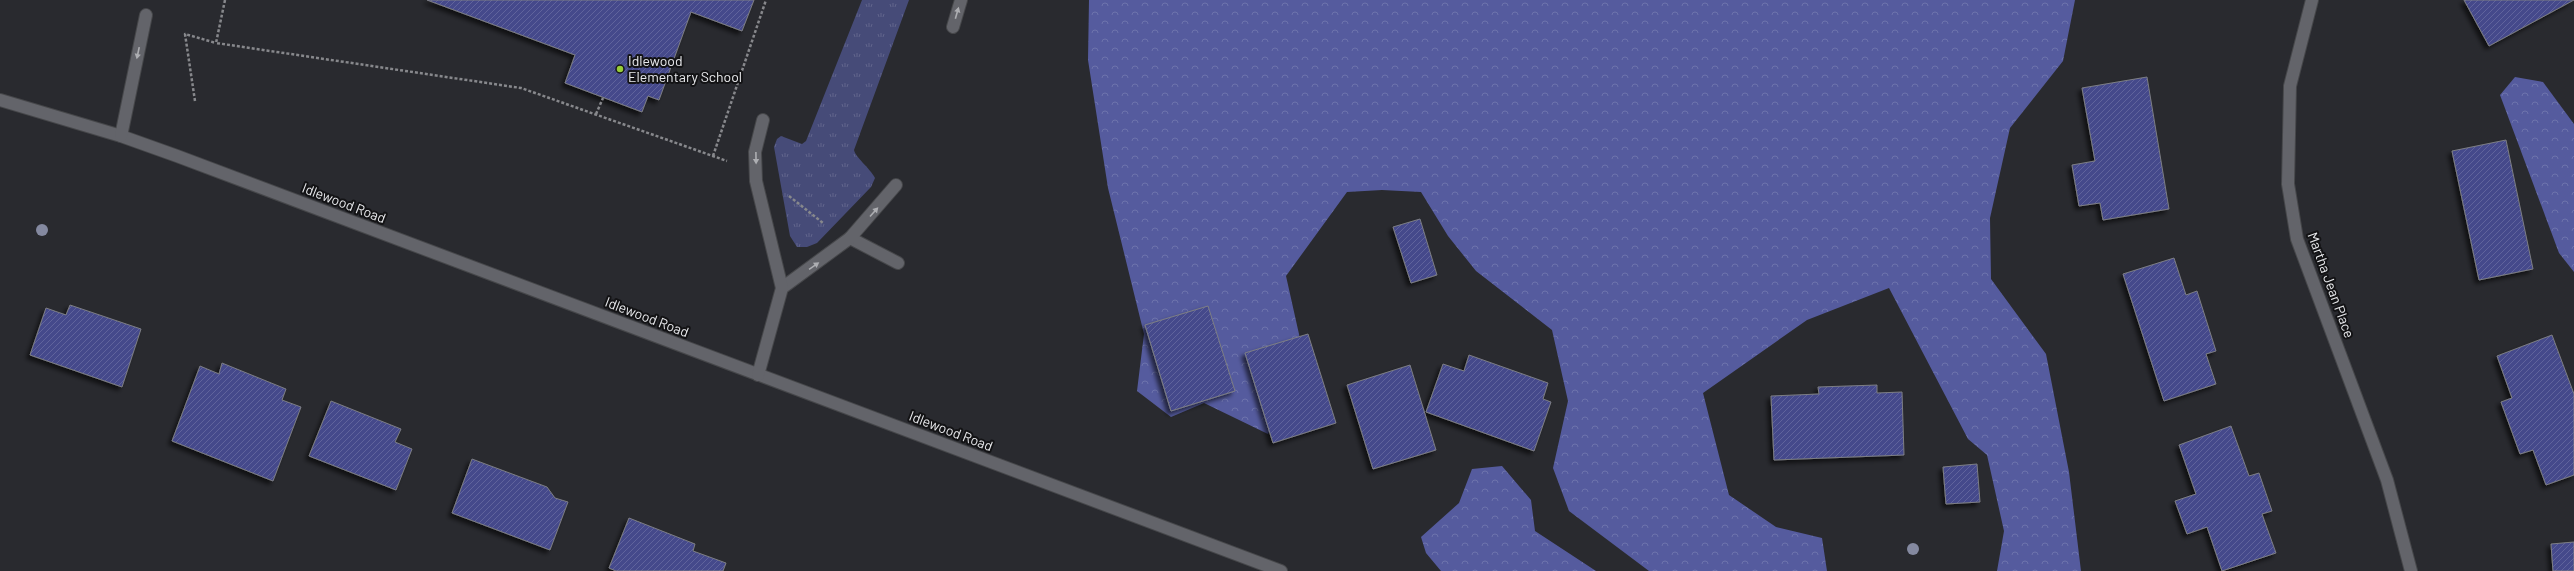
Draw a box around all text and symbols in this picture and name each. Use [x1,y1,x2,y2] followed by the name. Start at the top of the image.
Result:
[954,7,960,19] one-way arrow
[135,47,141,59] one-way arrow
[628,52,742,85] place label: Idlewood Elementary School
[615,64,625,74] marker: Idlewood Elementary School
[752,152,759,164] one-way arrow
[300,179,388,226] street label: Idlewood Road
[869,207,878,217] one-way arrow
[2304,230,2359,340] street label: Martha Jean Place
[809,262,819,270] one-way arrow
[603,293,691,340] street label: Idlewood Road
[907,407,995,454] street label: Idlewood Road

